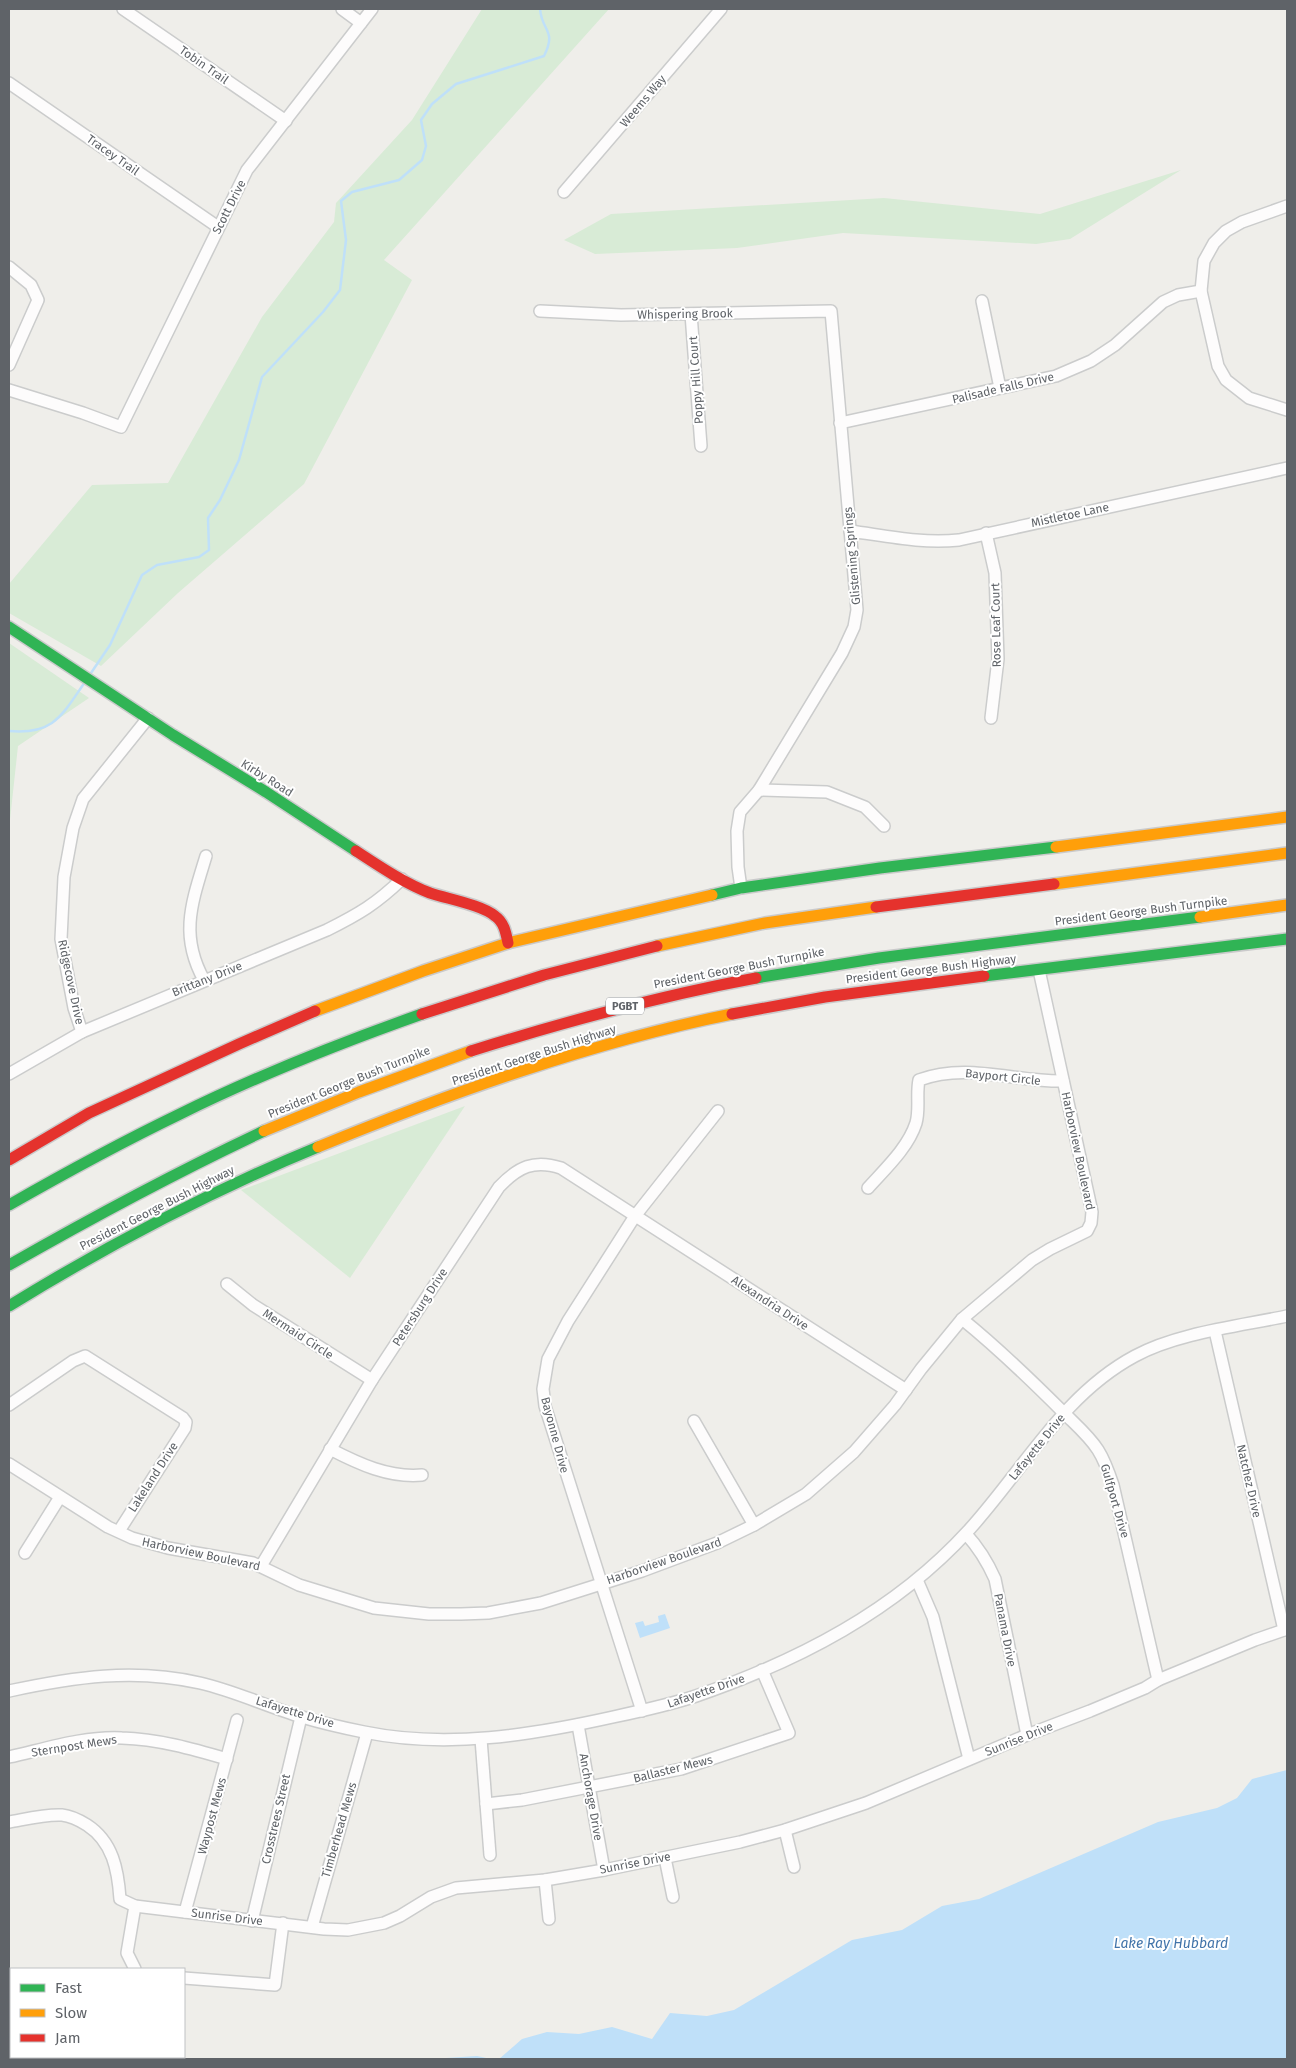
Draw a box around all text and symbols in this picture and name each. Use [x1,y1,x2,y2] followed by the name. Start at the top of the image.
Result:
[177,43,232,87] street label: Tobin Trail
[617,72,669,130] street label: Weems Way
[84,132,142,179] street label: Tracey Trail
[209,178,249,236] street label: Scott Drive
[637,306,734,322] street label: Whispering Brook
[686,335,706,424] street label: Poppy Hill Court
[951,369,1055,407] street label: Palisade Falls Drive
[1030,500,1110,530] street label: Mistletoe Lane
[841,506,863,605] street label: Glistening Springs
[988,582,1004,667] street label: Rose Leaf Court
[238,756,296,800] street label: Kirby Road
[1054,893,1228,929] street label: President George Bush Turnpike
[55,938,87,1026] street label: Ridgecove Drive
[652,945,826,991] street label: President George Bush Turnpike
[845,952,1017,986] street label: President George Bush Highway
[170,959,244,999] street label: Brittany Drive
[606,998,644,1014] road number: PGBT
[450,1022,618,1088] street label: President George Bush Highway
[266,1043,432,1121] street label: President George Bush Turnpike
[965,1066,1041,1088] street label: Bayport Circle
[1059,1091,1097,1211] street label: Harborview Boulevard
[77,1163,237,1253] street label: President George Bush Highway
[390,1265,450,1349] street label: Petersburg Drive
[729,1273,811,1333] street label: Alexandria Drive
[260,1306,336,1362] street label: Mermaid Circle
[538,1395,572,1475] street label: Bayonne Drive
[1006,1411,1068,1483] street label: Lafayette Drive
[125,1439,181,1515] street label: Lakeland Drive
[1234,1443,1264,1519] street label: Natchez Drive
[1098,1462,1132,1540] street label: Gulfport Drive
[141,1535,261,1573] street label: Harborview Boulevard
[605,1535,723,1587] street label: Harborview Boulevard
[991,1592,1019,1668] street label: Panama Drive
[665,1671,747,1711] street label: Lafayette Drive
[254,1693,336,1731] street label: Lafayette Drive
[983,1719,1055,1759] street label: Sunrise Drive
[30,1732,118,1760] street label: Sternpost Mews
[576,1752,606,1842] street label: Anchorage Drive
[632,1752,715,1786] street label: Ballaster Mews
[259,1772,293,1865] street label: Crosstrees Street
[195,1776,229,1856] street label: Waypost Mews
[319,1780,359,1879] street label: Timberhead Mews
[598,1849,672,1877] street label: Sunrise Drive
[190,1906,264,1928] street label: Sunrise Drive
[1114,1935,1228,1952] water label: Lake Ray Hubbard
[10,1968,185,2058] legend
[55,1979,82,1997] text: Fast
[55,2004,87,2022] text: Slow
[55,2029,81,2047] text: Jam

